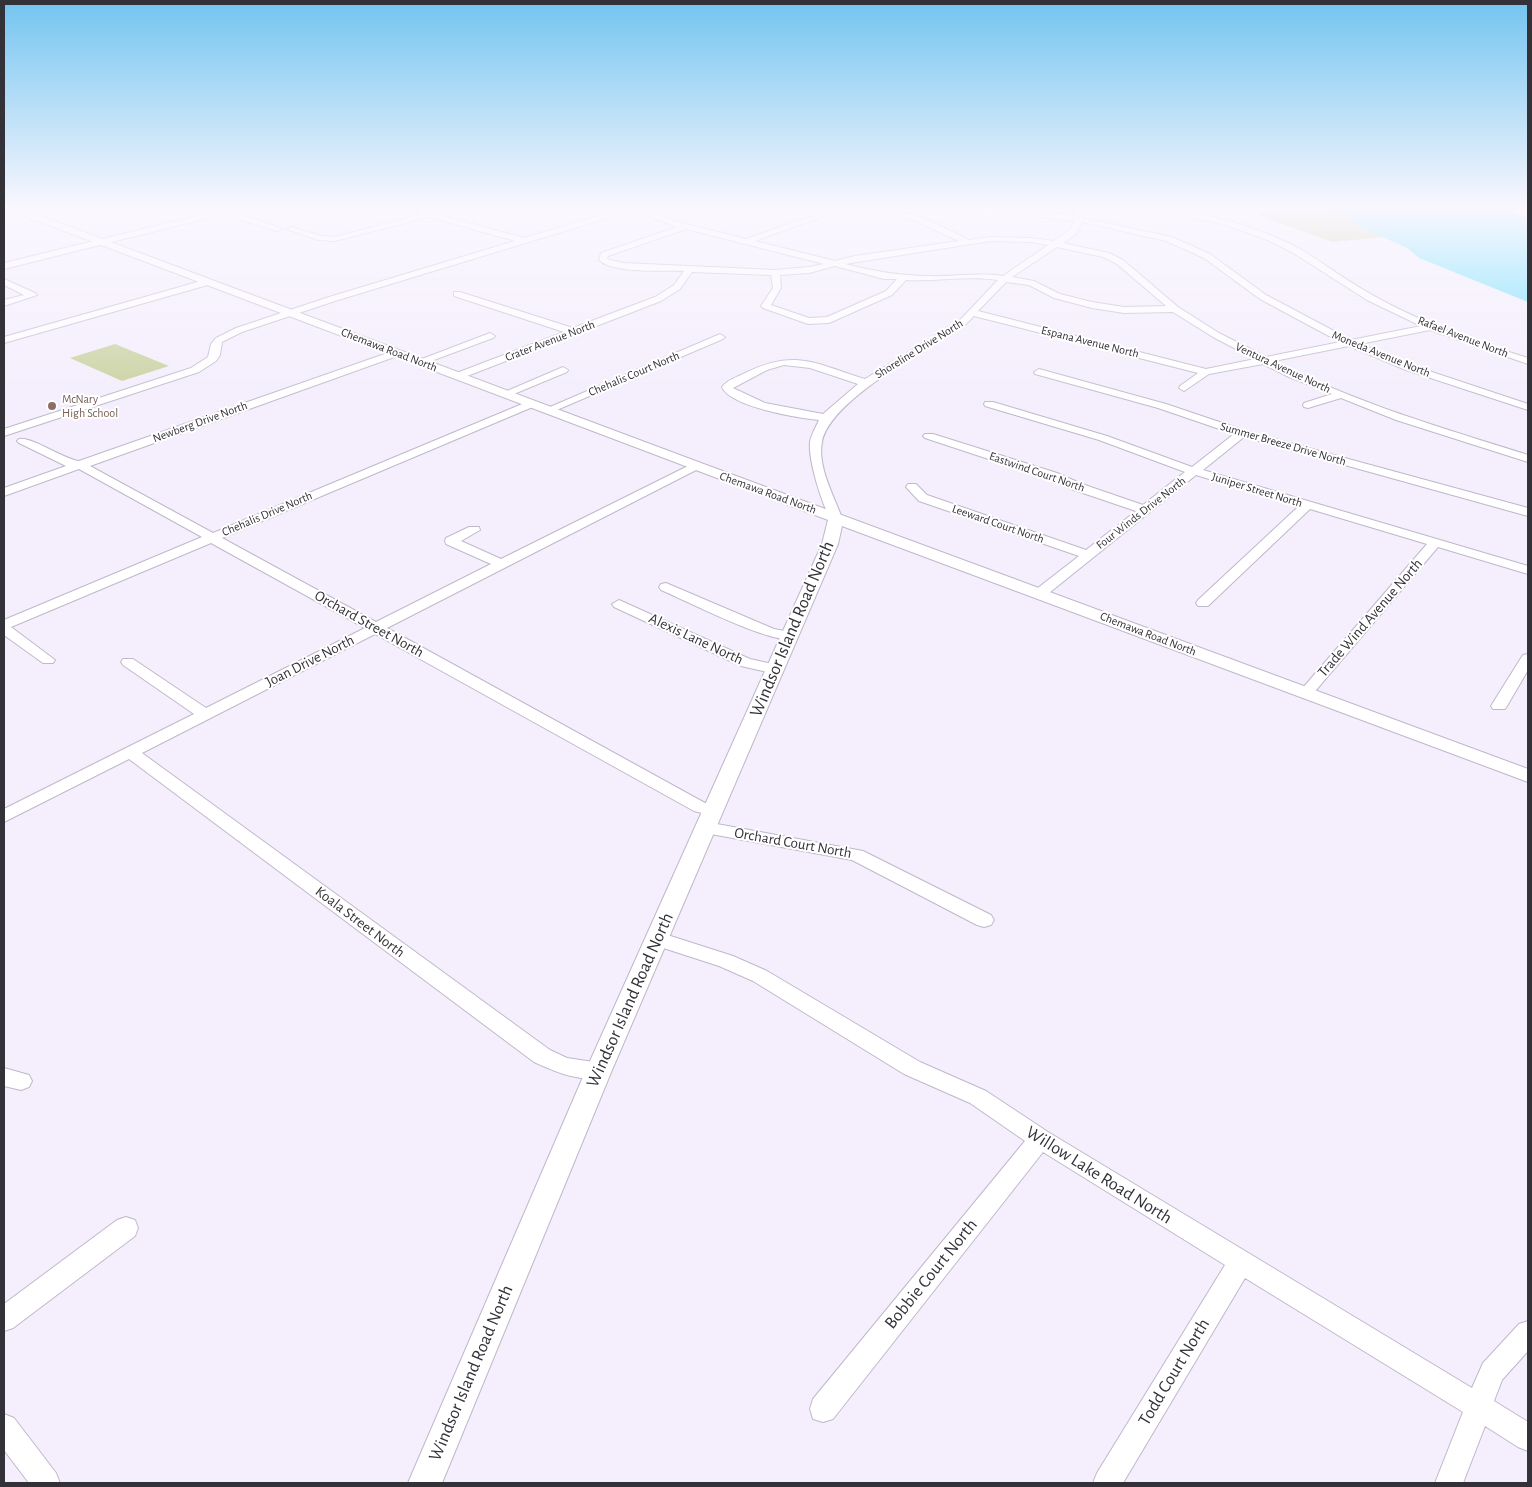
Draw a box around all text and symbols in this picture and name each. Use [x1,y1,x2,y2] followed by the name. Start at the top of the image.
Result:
[1416,313,1510,361] street label: Rafael Avenue North
[872,316,966,382] street label: Shoreline Drive North
[503,317,597,365] street label: Crater Avenue North
[1040,323,1140,361] street label: Espana Avenue North
[339,325,439,375] street label: Chemawa Road North
[1330,328,1432,380] street label: Moneda Avenue North
[1233,340,1333,396] street label: Ventura Avenue North
[586,348,682,400] street label: Chehalis Court North
[62,392,118,420] place label: McNary High School
[151,398,249,446] street label: Newberg Drive North
[46,400,58,412] marker: McNary High School
[1218,419,1348,469] street label: Summer Breeze Drive North
[987,449,1087,495] street label: Eastwind Court North
[718,469,818,517] street label: Chemawa Road North
[1210,469,1304,511] street label: Juniper Street North
[1093,474,1189,552] street label: Four Winds Drive North
[220,488,314,540] street label: Chehalis Drive North
[950,501,1046,547] street label: Leeward Court North
[745,538,839,720] street label: Windsor Island Road North
[1314,555,1426,681] street label: Trade Wind Avenue North
[311,587,427,661] street label: Orchard Street North
[646,609,746,669] street label: Alexis Lane North
[1098,609,1198,659] street label: Chemawa Road North
[263,631,357,691] street label: Joan Drive North
[733,824,853,862] street label: Orchard Court North
[312,882,408,962] street label: Koala Street North
[582,909,678,1091] street label: Windsor Island Road North
[1022,1121,1176,1229] street label: Willow Lake Road North
[880,1215,982,1333] street label: Bobbie Court North
[424,1282,518,1464] street label: Windsor Island Road North
[1134,1315,1214,1429] street label: Todd Court North

